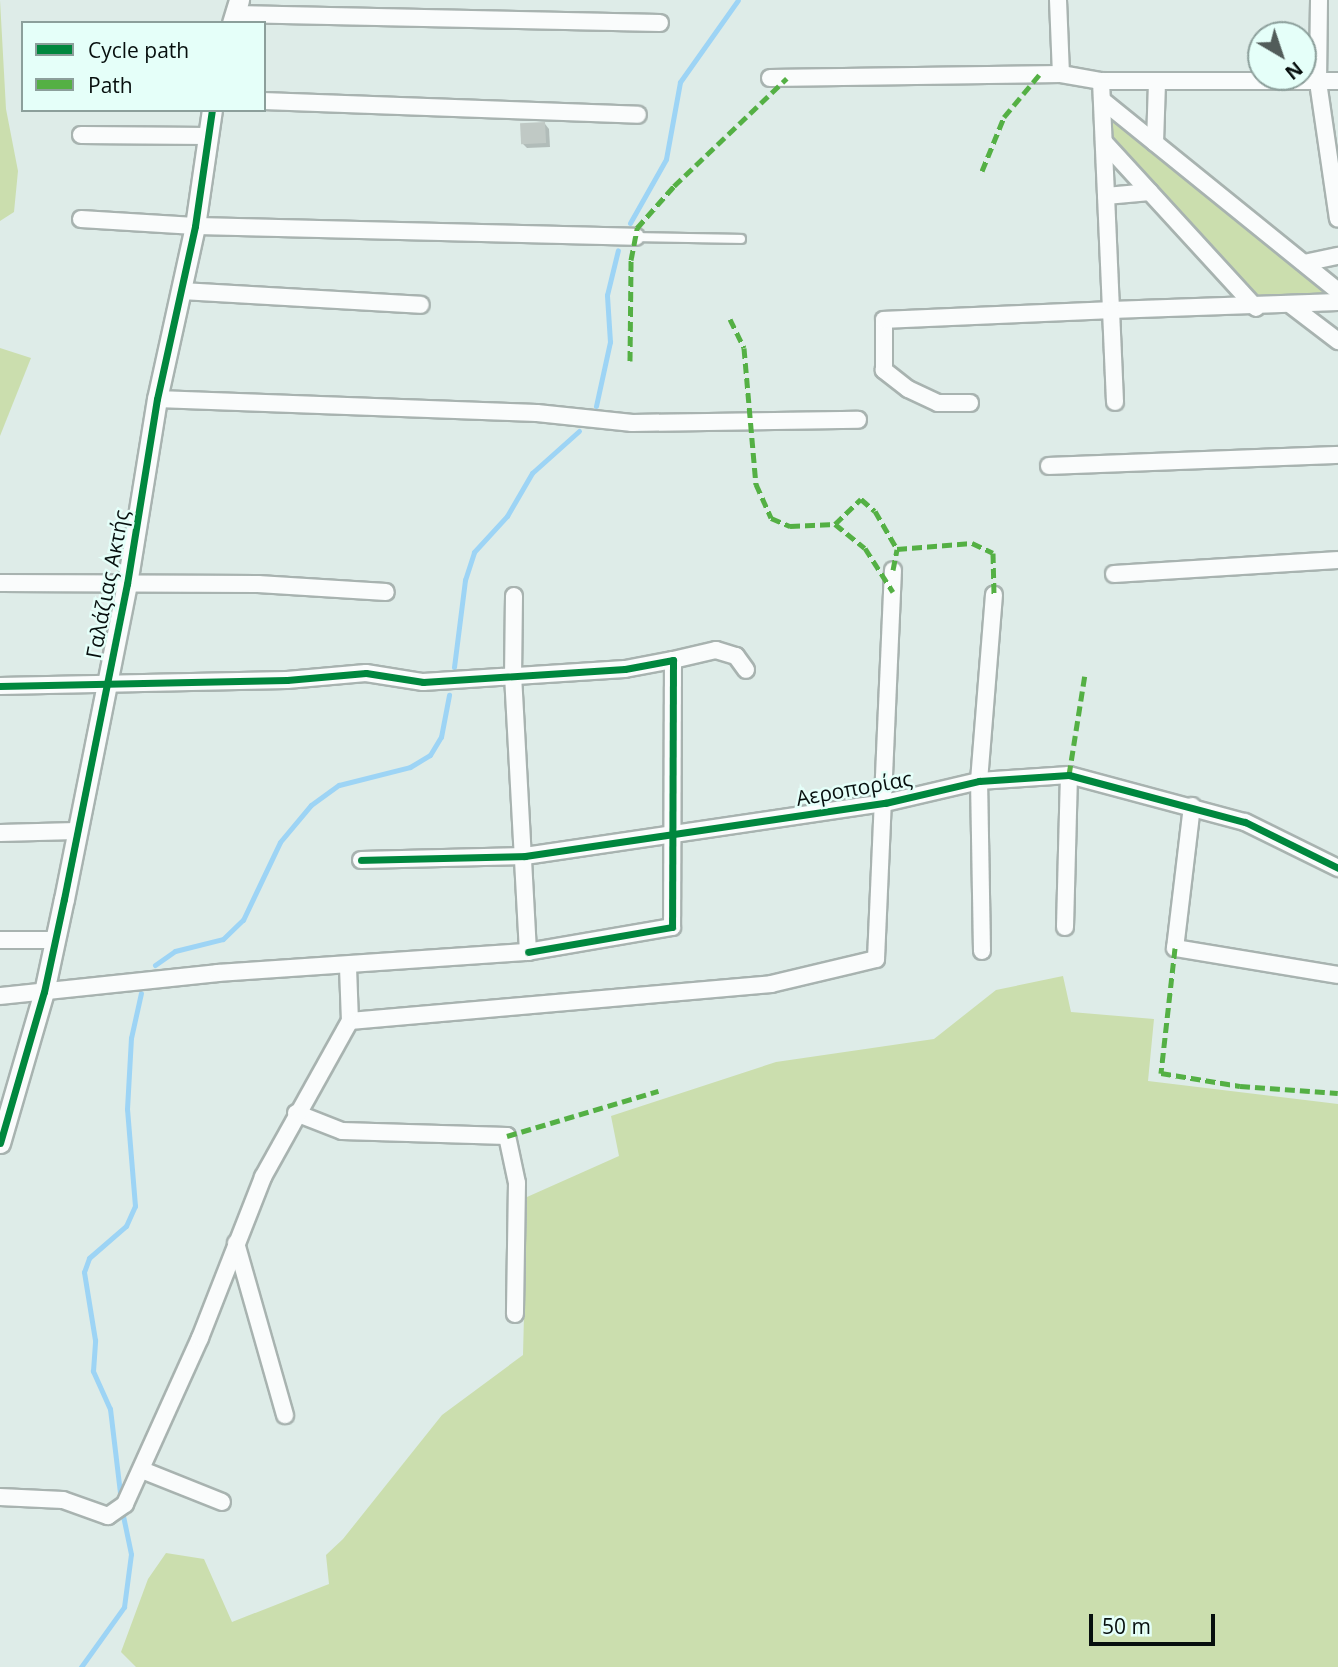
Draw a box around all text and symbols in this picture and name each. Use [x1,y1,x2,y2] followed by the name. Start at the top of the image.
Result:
[21,21,266,112] legend
[1247,21,1317,91] north arrow
[88,36,189,64] text: Cycle path
[1280,56,1308,86] text: N
[88,71,133,99] text: Path
[80,508,134,660] street label: Γαλάζιας Ακτής
[794,765,914,811] street label: Αεροπορίας
[1093,1600,1219,1644] scale bar
[1102,1612,1151,1640] text: 50 m

